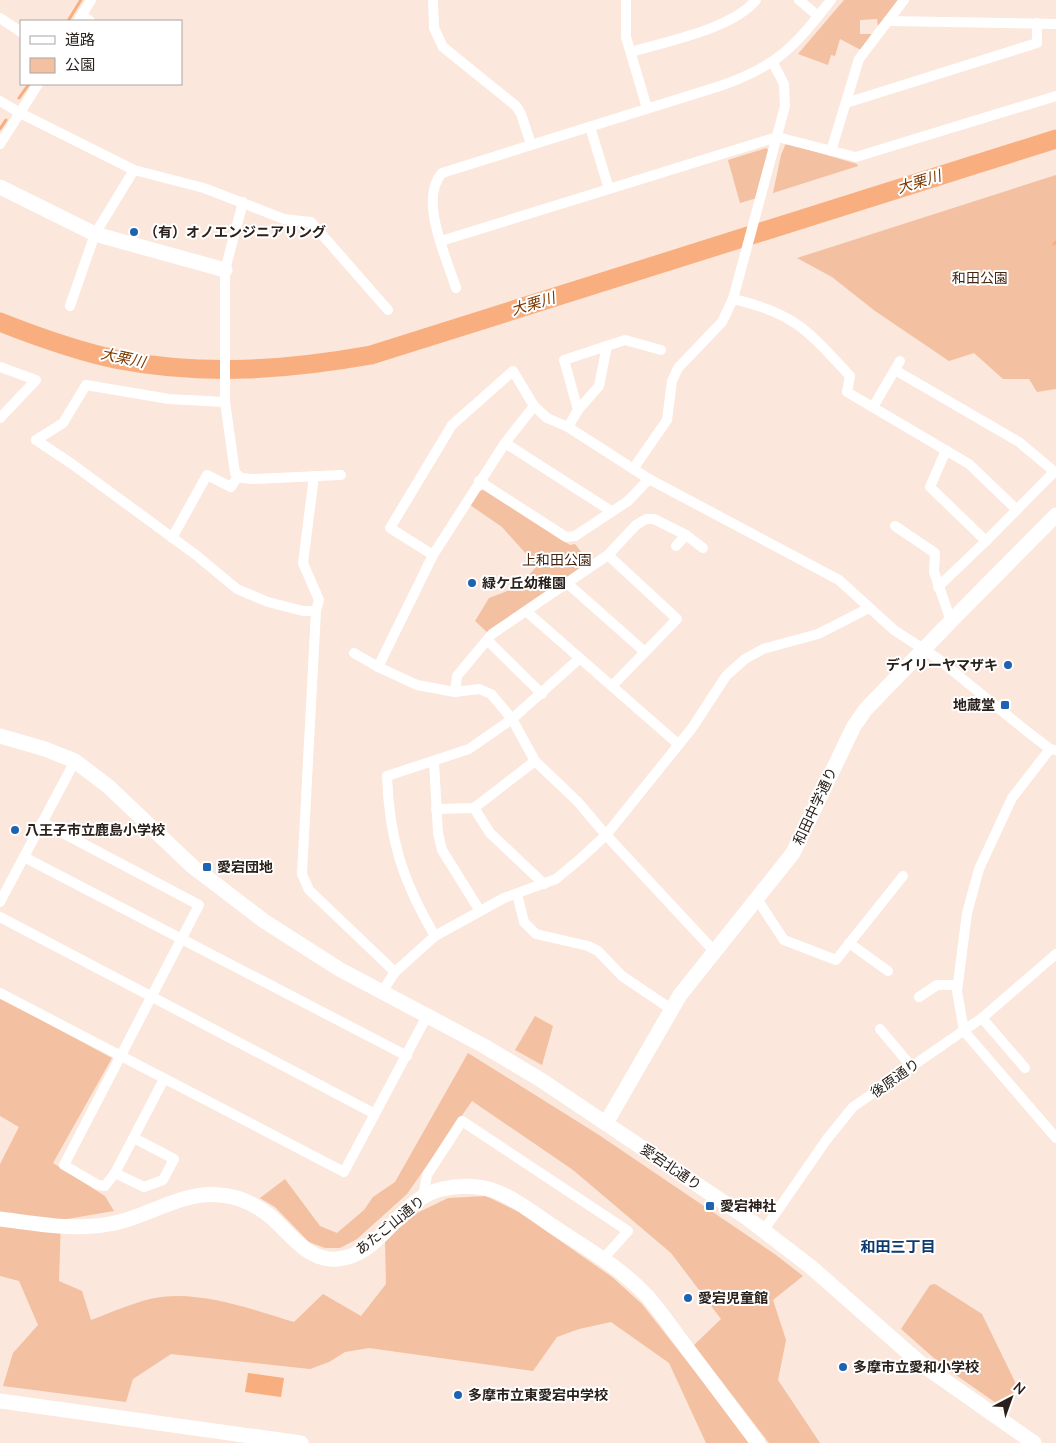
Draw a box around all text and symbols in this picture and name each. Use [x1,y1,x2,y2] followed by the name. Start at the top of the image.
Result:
[20,20,182,85] legend
[65,30,95,50] text: 道路
[65,55,95,75] text: 公園
[895,165,945,198] water label: 大栗川
[144,223,326,242] place label: （有）オノエンジニアリング
[128,226,140,238] marker: （有）オノエンジニアリング
[952,269,1008,288] park label: 和田公園
[509,287,559,320] water label: 大栗川
[99,344,149,373] water label: 大栗川
[522,551,592,570] park label: 上和田公園
[482,574,566,593] place label: 緑ケ丘幼稚園
[466,577,478,589] marker: 緑ケ丘幼稚園
[886,656,998,675] place label: デイリーヤマザキ
[1002,659,1014,671] marker: デイリーヤマザキ
[953,696,995,715] place label: 地蔵堂
[999,699,1011,711] marker: 地蔵堂
[789,764,842,848] street label: 和田中学通り
[25,821,165,840] place label: 八王子市立鹿島小学校
[9,824,21,836] marker: 八王子市立鹿島小学校
[217,858,273,877] place label: 愛宕団地
[201,861,213,873] marker: 愛宕団地
[867,1055,924,1102] street label: 後原通り
[636,1140,705,1195] street label: 愛宕北通り
[352,1192,429,1259] street label: あたご山通り
[720,1197,776,1216] place label: 愛宕神社
[704,1200,716,1212] marker: 愛宕神社
[860,1237,936,1257] district label: 和田三丁目
[698,1289,768,1308] place label: 愛宕児童館
[682,1292,694,1304] marker: 愛宕児童館
[853,1358,979,1377] place label: 多摩市立愛和小学校
[837,1361,849,1373] marker: 多摩市立愛和小学校
[986,1373,1036,1423] north arrow
[1009,1378,1029,1399] text: N
[468,1386,608,1405] place label: 多摩市立東愛宕中学校
[452,1389,464,1401] marker: 多摩市立東愛宕中学校

